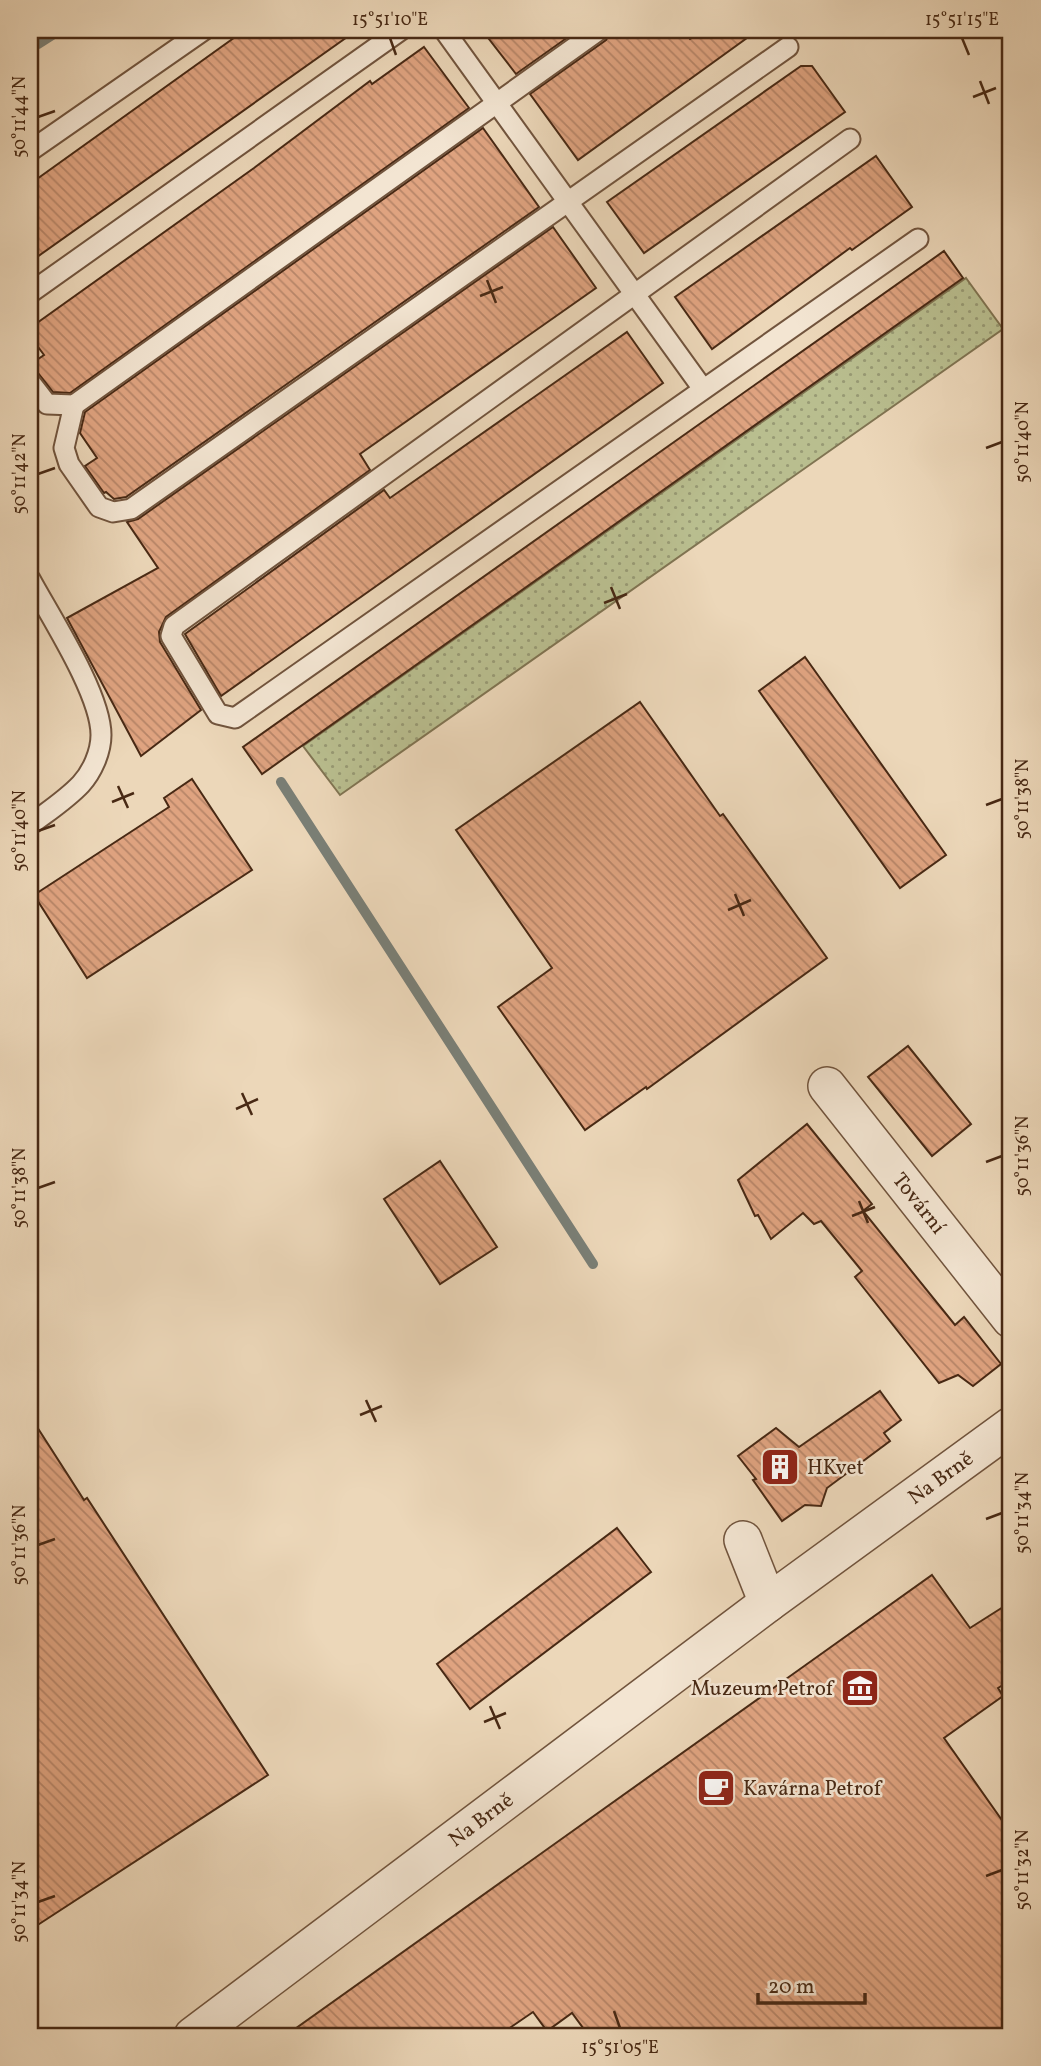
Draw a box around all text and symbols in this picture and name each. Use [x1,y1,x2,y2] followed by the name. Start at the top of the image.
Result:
[352,8,428,33] text: 15°51'10"E
[925,8,999,33] text: 15°51'15"E
[8,76,33,158] text: 50°11'44"N
[1011,401,1036,483] text: 50°11'40"N
[8,433,33,515] text: 50°11'42"N
[1011,759,1036,839] text: 50°11'38"N
[8,790,33,872] text: 50°11'40"N
[1011,1116,1036,1196] text: 50°11'36"N
[8,1148,33,1228] text: 50°11'38"N
[885,1167,952,1241] street label: Tovární
[902,1445,980,1512] street label: Na Brně
[759,1446,801,1488] building icon: HKvet
[807,1454,864,1483] place label: HKvet
[1011,1472,1036,1554] text: 50°11'34"N
[8,1505,33,1585] text: 50°11'36"N
[839,1667,881,1709] museum icon: Muzeum Petrof
[691,1675,835,1704] place label: Muzeum Petrof
[695,1767,737,1809] cafe icon: Kavárna Petrof
[743,1775,883,1804] place label: Kavárna Petrof
[443,1787,520,1855] street label: Na Brně
[1011,1829,1036,1911] text: 50°11'32"N
[8,1861,33,1943] text: 50°11'34"N
[758,1961,864,2005] scale bar
[768,1973,814,2002] text: 20 m
[581,2036,659,2061] text: 15°51'05"E

